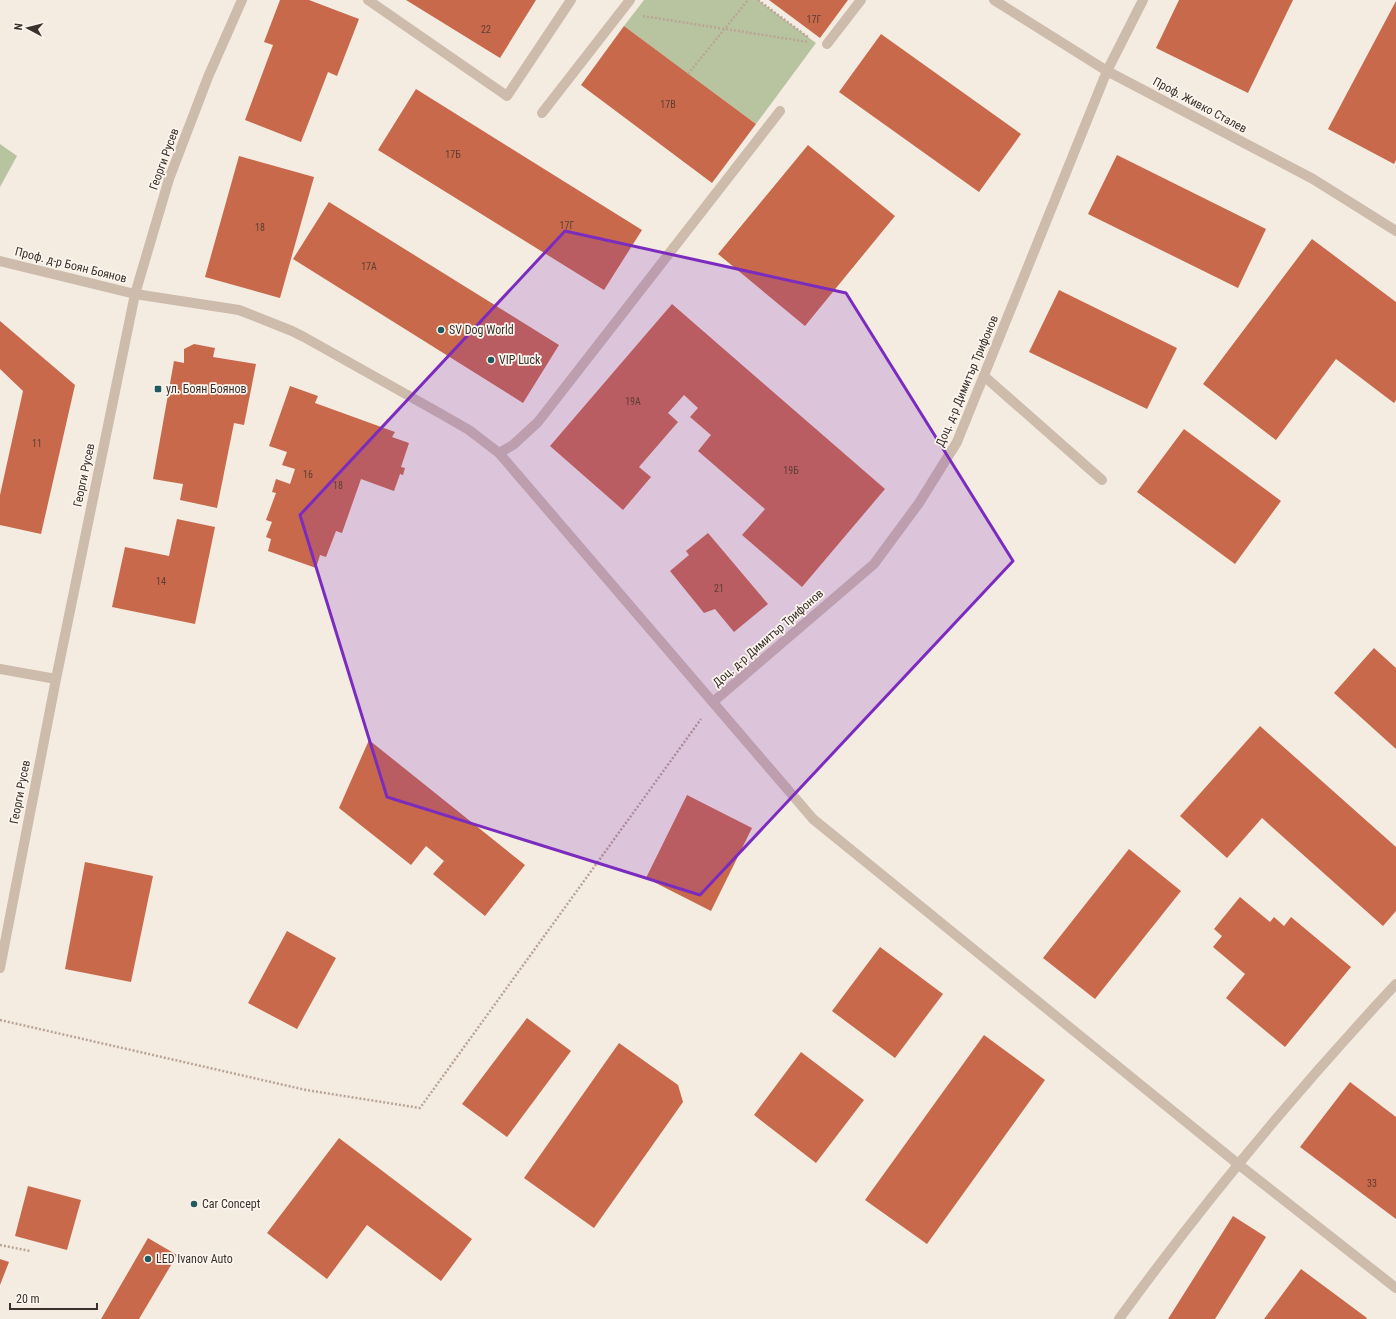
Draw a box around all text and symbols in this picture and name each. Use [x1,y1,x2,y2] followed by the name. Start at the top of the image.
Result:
[8,8,48,48] north arrow
[807,14,821,25] house number: 17Г
[12,22,25,31] text: N
[481,24,491,35] house number: 22
[1151,74,1249,136] street label: Проф. Живко Сталев
[660,99,676,110] house number: 17В
[146,126,182,192] street label: Георги Русев
[445,149,461,160] house number: 17Б
[560,220,574,231] house number: 17Г
[255,222,265,233] house number: 18
[14,244,128,286] street label: Проф. д-р Боян Боянов
[361,261,377,272] house number: 17А
[933,313,1001,449] street label: Доц. д-р Димитър Трифонов
[449,323,514,337] place label: SV Dog World
[436,325,446,335] marker: SV Dog World
[499,353,541,367] place label: VIP Luck
[486,355,496,365] marker: VIP Luck
[166,382,247,396] place label: ул. Боян Боянов
[153,384,163,394] marker: ул. Боян Боянов
[625,396,641,407] house number: 19А
[32,438,42,449] house number: 11
[70,442,98,508] street label: Георги Русев
[783,465,799,476] house number: 19Б
[303,469,313,480] house number: 16
[333,480,343,491] house number: 18
[156,576,166,587] house number: 14
[714,583,724,594] house number: 21
[710,586,826,690] street label: Доц. д-р Димитър Трифонов
[7,759,33,825] street label: Георги Русев
[1367,1178,1377,1189] house number: 33
[202,1197,261,1211] place label: Car Concept
[189,1199,199,1209] marker: Car Concept
[156,1252,233,1266] place label: LED Ivanov Auto
[143,1254,153,1264] marker: LED Ivanov Auto
[10,1285,97,1311] scale bar
[16,1292,40,1306] text: 20 m

